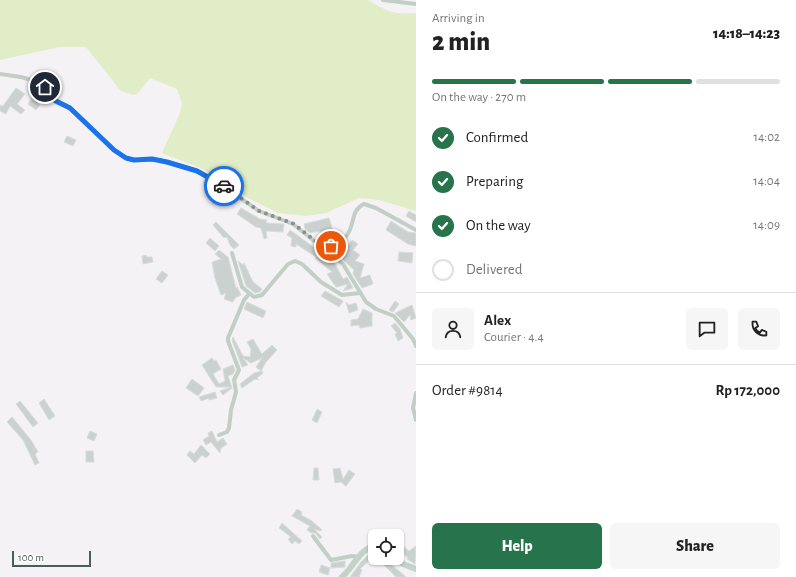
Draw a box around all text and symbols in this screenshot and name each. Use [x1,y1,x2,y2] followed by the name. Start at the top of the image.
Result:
[432,12,485,25] text: Arriving in
[713,26,780,41] text: 14:18–14:23
[432,29,490,55] text: 2 min
[28,70,62,104] pin
[34,76,56,98] icon: home
[432,91,526,104] text: On the way · 270 m
[432,127,454,149] icon: check
[466,130,528,145] text: Confirmed
[754,131,780,144] text: 14:02
[204,166,244,206] courier
[432,171,454,193] icon: check
[466,174,523,189] text: Preparing
[213,175,235,197] icon: car
[753,175,780,188] text: 14:04
[432,215,454,237] icon: check
[466,218,531,233] text: On the way
[753,219,780,232] text: 14:09
[314,229,348,263] pin
[320,235,342,257] icon: bag
[466,262,523,277] text: Delivered
[432,308,474,350] button: person
[686,308,728,350] button: chat
[738,308,780,350] button: phone
[484,313,511,328] text: Alex
[484,331,544,344] text: Courier · 4.4
[432,383,503,398] text: Order #9814
[716,383,780,398] text: Rp 172,000
[432,523,602,569] button: Help
[610,523,780,569] button: Share
[368,529,404,565] map controls
[368,529,404,565] button: locate
[12,549,91,568] scale bar
[18,552,44,563] text: 100 m

